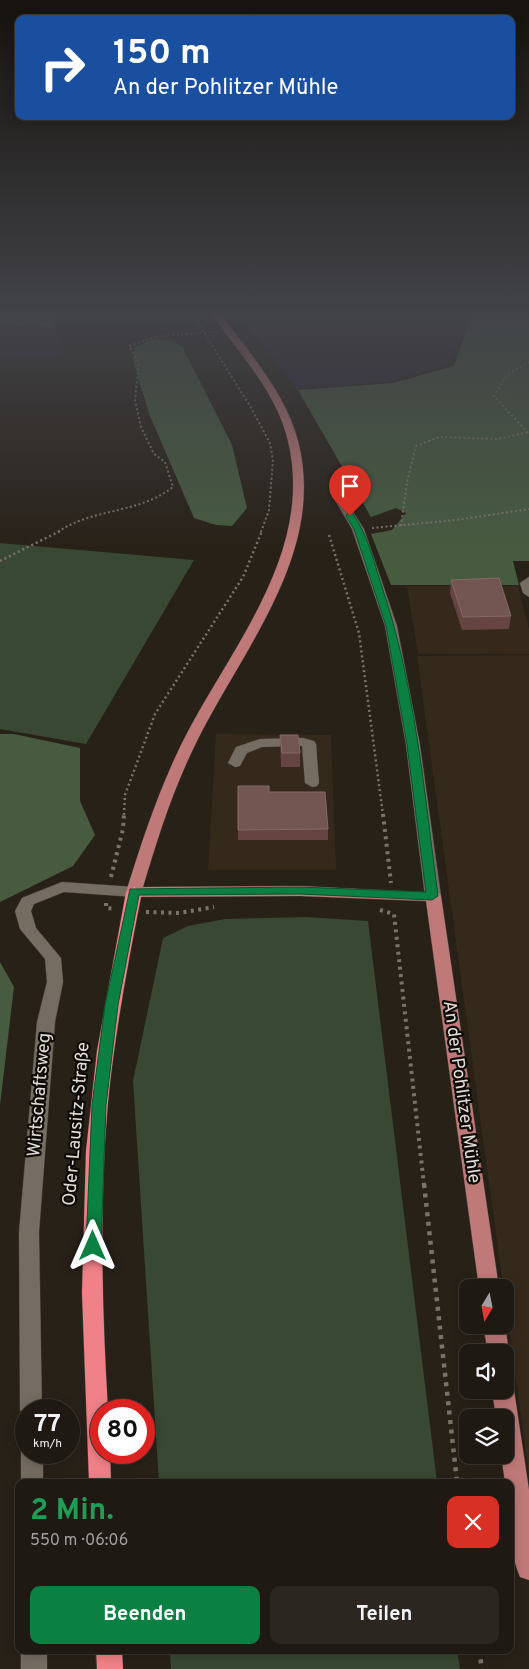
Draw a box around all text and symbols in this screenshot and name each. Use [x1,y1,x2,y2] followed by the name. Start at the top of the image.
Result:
[113,32,211,76] text: 150 m
[30,35,95,100] icon: right
[113,75,338,102] text: An der Pohlitzer Mühle
[329,465,371,516] pin
[336,472,364,500] icon: arrive
[437,999,485,1185] street label: An der Pohlitzer Mühle
[23,1032,57,1158] street label: Wirtschaftsweg
[58,1041,96,1207] street label: Oder-Lausitz-Straße
[66,1219,118,1271] position arrow
[459,1279,514,1334] north arrow
[459,1279,514,1464] map controls
[459,1344,514,1399] button: sound
[90,1399,155,1464] speed limit sign: 80
[34,1409,61,1441] text: 77
[459,1409,514,1464] button: layers
[33,1436,62,1452] text: km/h
[30,1493,114,1530] text: 2 Min.
[447,1496,499,1548] button: close
[30,1531,128,1551] text: 550 m · 06:06
[30,1586,260,1644] button: Beenden
[270,1586,499,1644] button: Teilen

